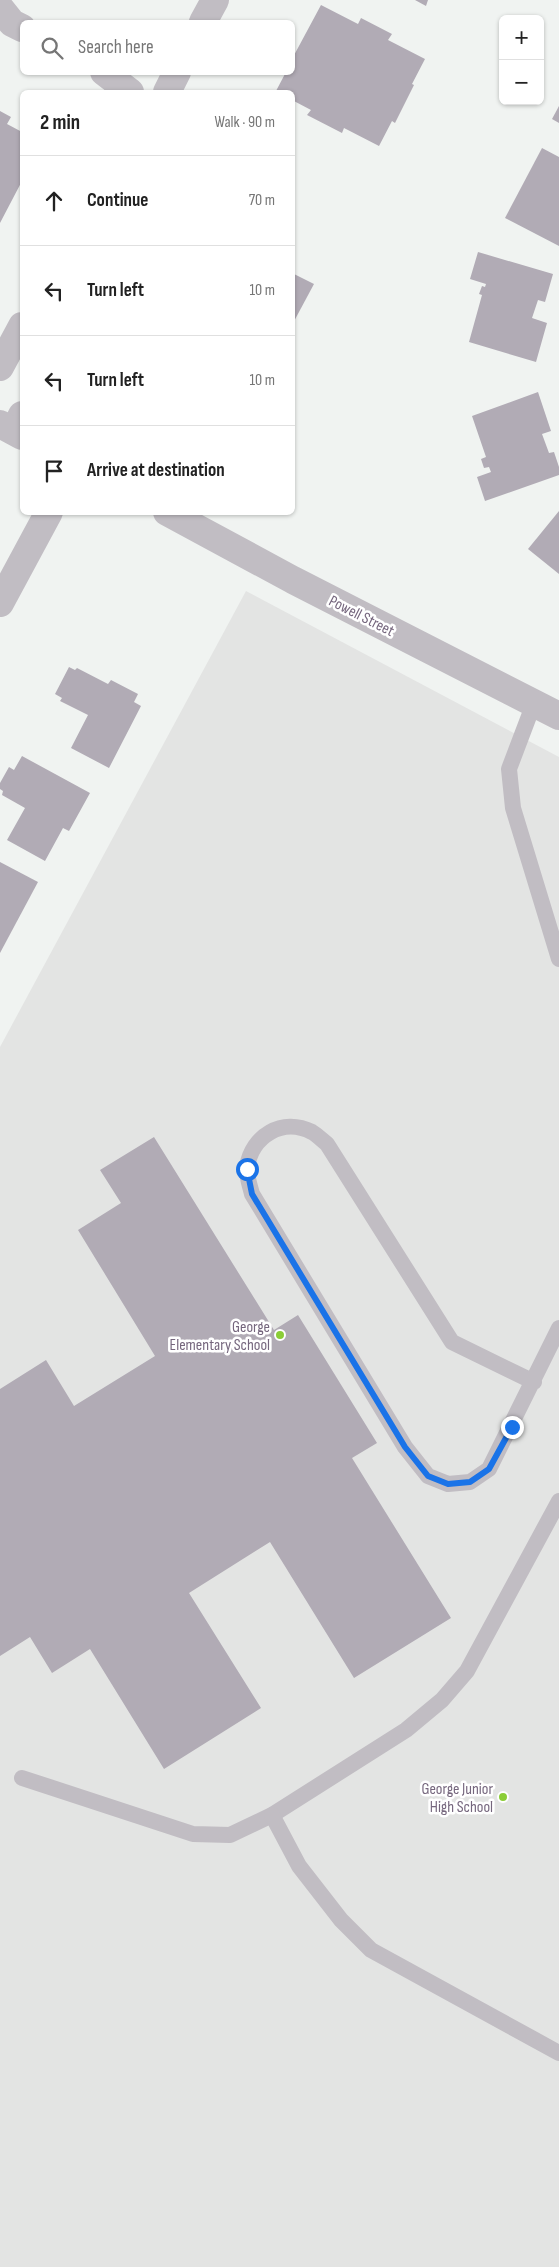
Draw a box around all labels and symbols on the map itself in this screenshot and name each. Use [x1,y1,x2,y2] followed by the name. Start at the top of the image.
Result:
[325,592,397,641] street label: Powell Street
[236,1158,259,1181] route start
[170,1318,270,1355] place label: George Elementary School
[274,1329,286,1341] marker: George Elementary School
[501,1416,524,1439] route end
[421,1780,493,1817] place label: George Junior High School
[497,1791,509,1803] marker: George Junior High School

